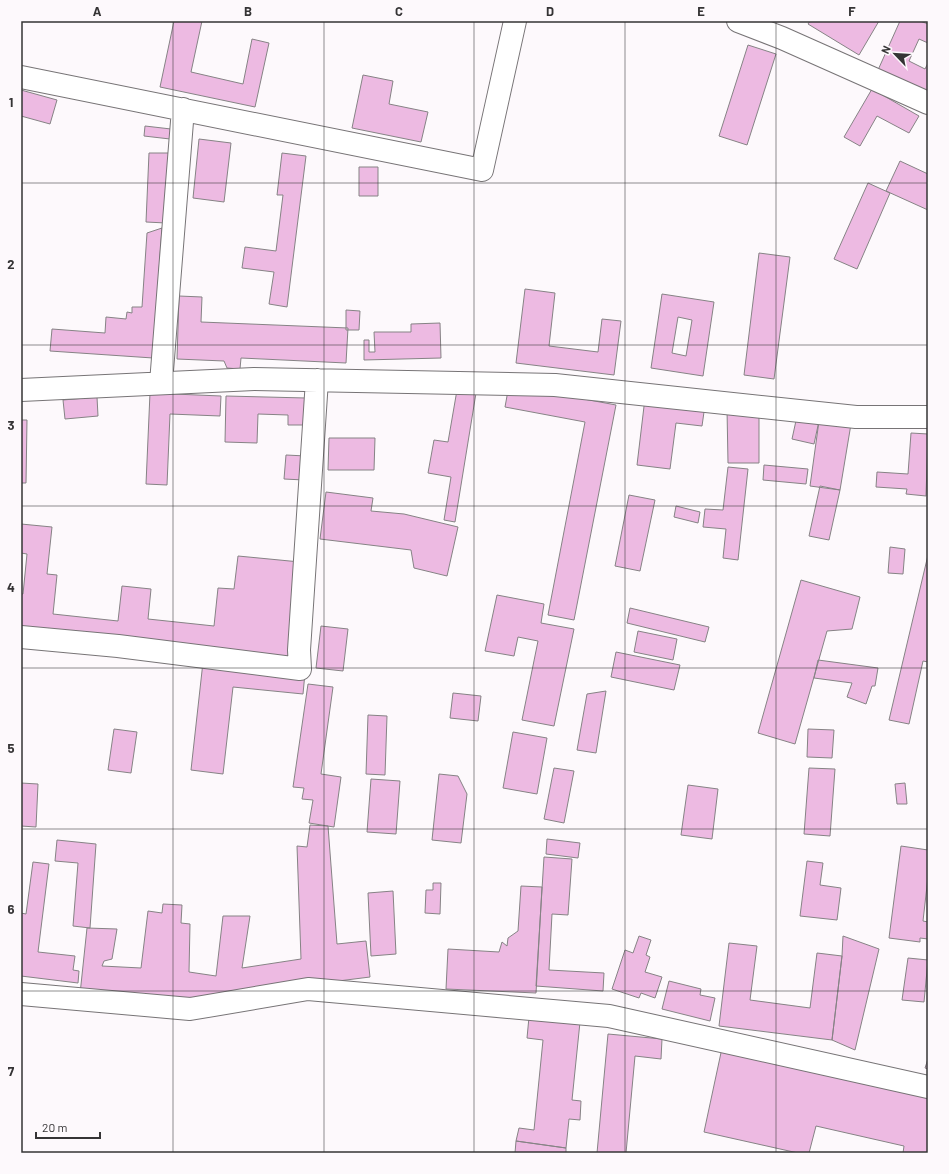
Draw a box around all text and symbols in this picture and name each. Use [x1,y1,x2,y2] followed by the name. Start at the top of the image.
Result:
[93,3,102,19] text: A
[244,3,252,19] text: B
[395,3,403,19] text: C
[546,3,554,19] text: D
[697,3,705,19] text: E
[848,3,856,19] text: F
[875,34,915,74] north arrow
[878,43,893,56] text: N
[9,94,13,110] text: 1
[7,256,15,272] text: 2
[7,417,15,433] text: 3
[7,579,15,595] text: 4
[7,740,15,756] text: 5
[8,901,15,917] text: 6
[8,1063,15,1079] text: 7
[36,1114,100,1140] scale bar
[42,1120,68,1134] text: 20 m

